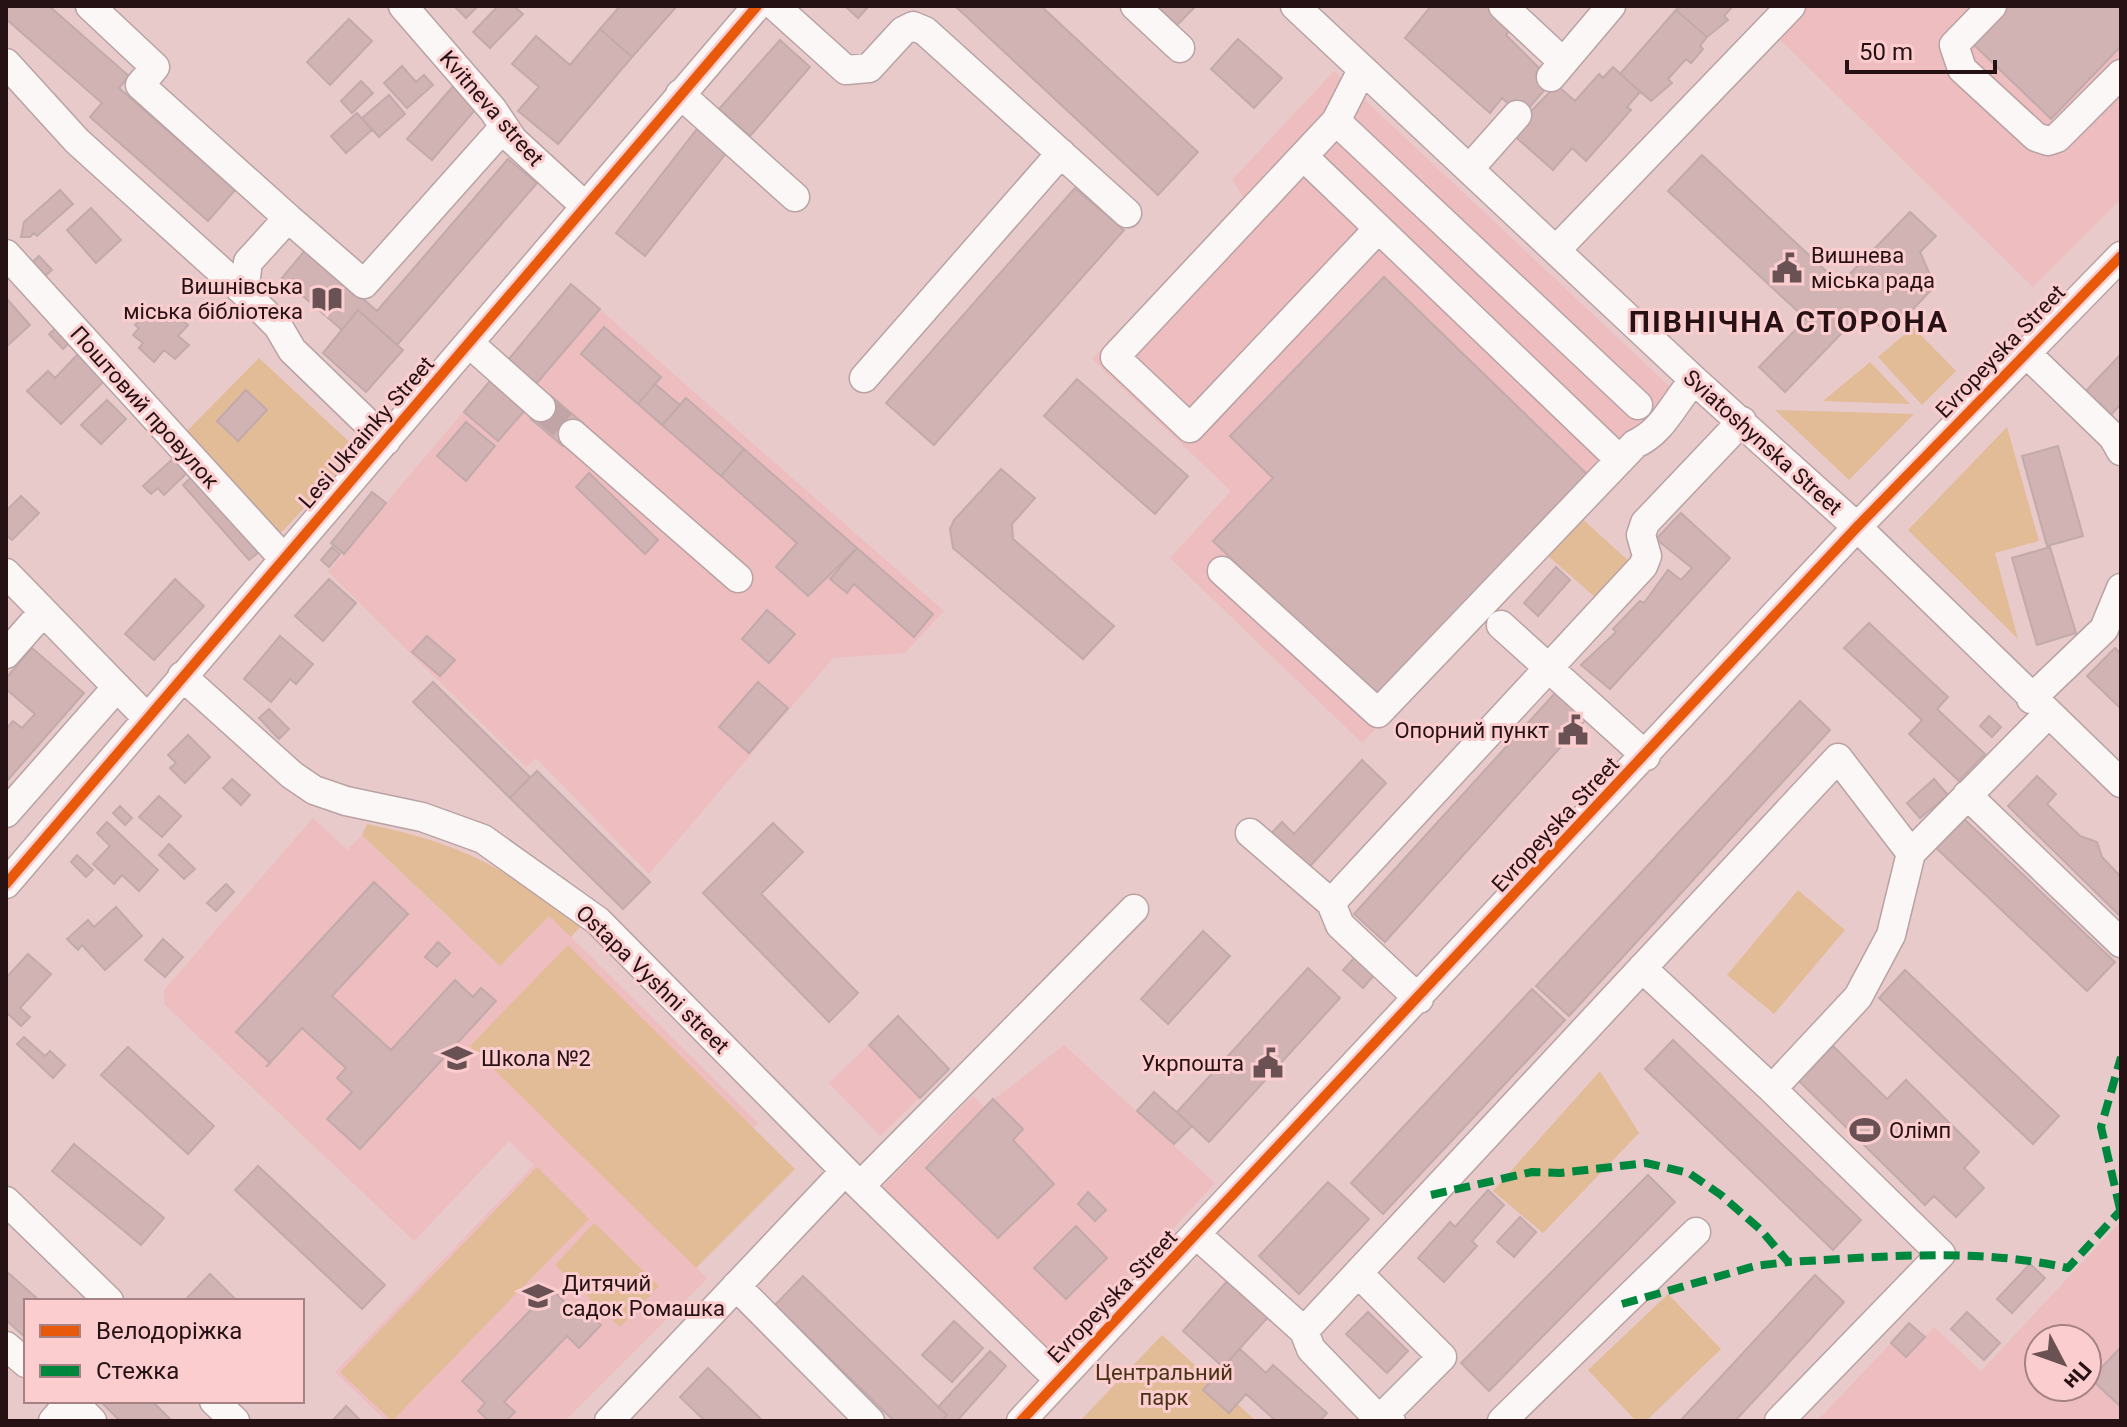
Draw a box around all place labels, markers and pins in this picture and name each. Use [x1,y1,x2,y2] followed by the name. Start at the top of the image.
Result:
[1811,243,1935,293] place label: Вишнева міська рада
[1770,251,1804,285] public building icon: Вишнева міська рада
[123,274,303,324] place label: Вишнівська міська бібліотека
[310,282,344,316] library icon: Вишнівська міська бібліотека
[1556,713,1590,747] public building icon: Опорний пункт
[1394,718,1549,743] place label: Опорний пункт
[440,1041,474,1075] school or university icon: Школа №2
[481,1046,591,1071] place label: Школа №2
[1251,1046,1285,1080] public building icon: Укрпошта
[1142,1051,1244,1076] place label: Укрпошта
[1848,1113,1882,1147] sports icon: Олімп
[1889,1118,1951,1143] place label: Олімп
[562,1271,725,1321] place label: Дитячий садок Ромашка
[521,1279,555,1313] school or university icon: Дитячий садок Ромашка

